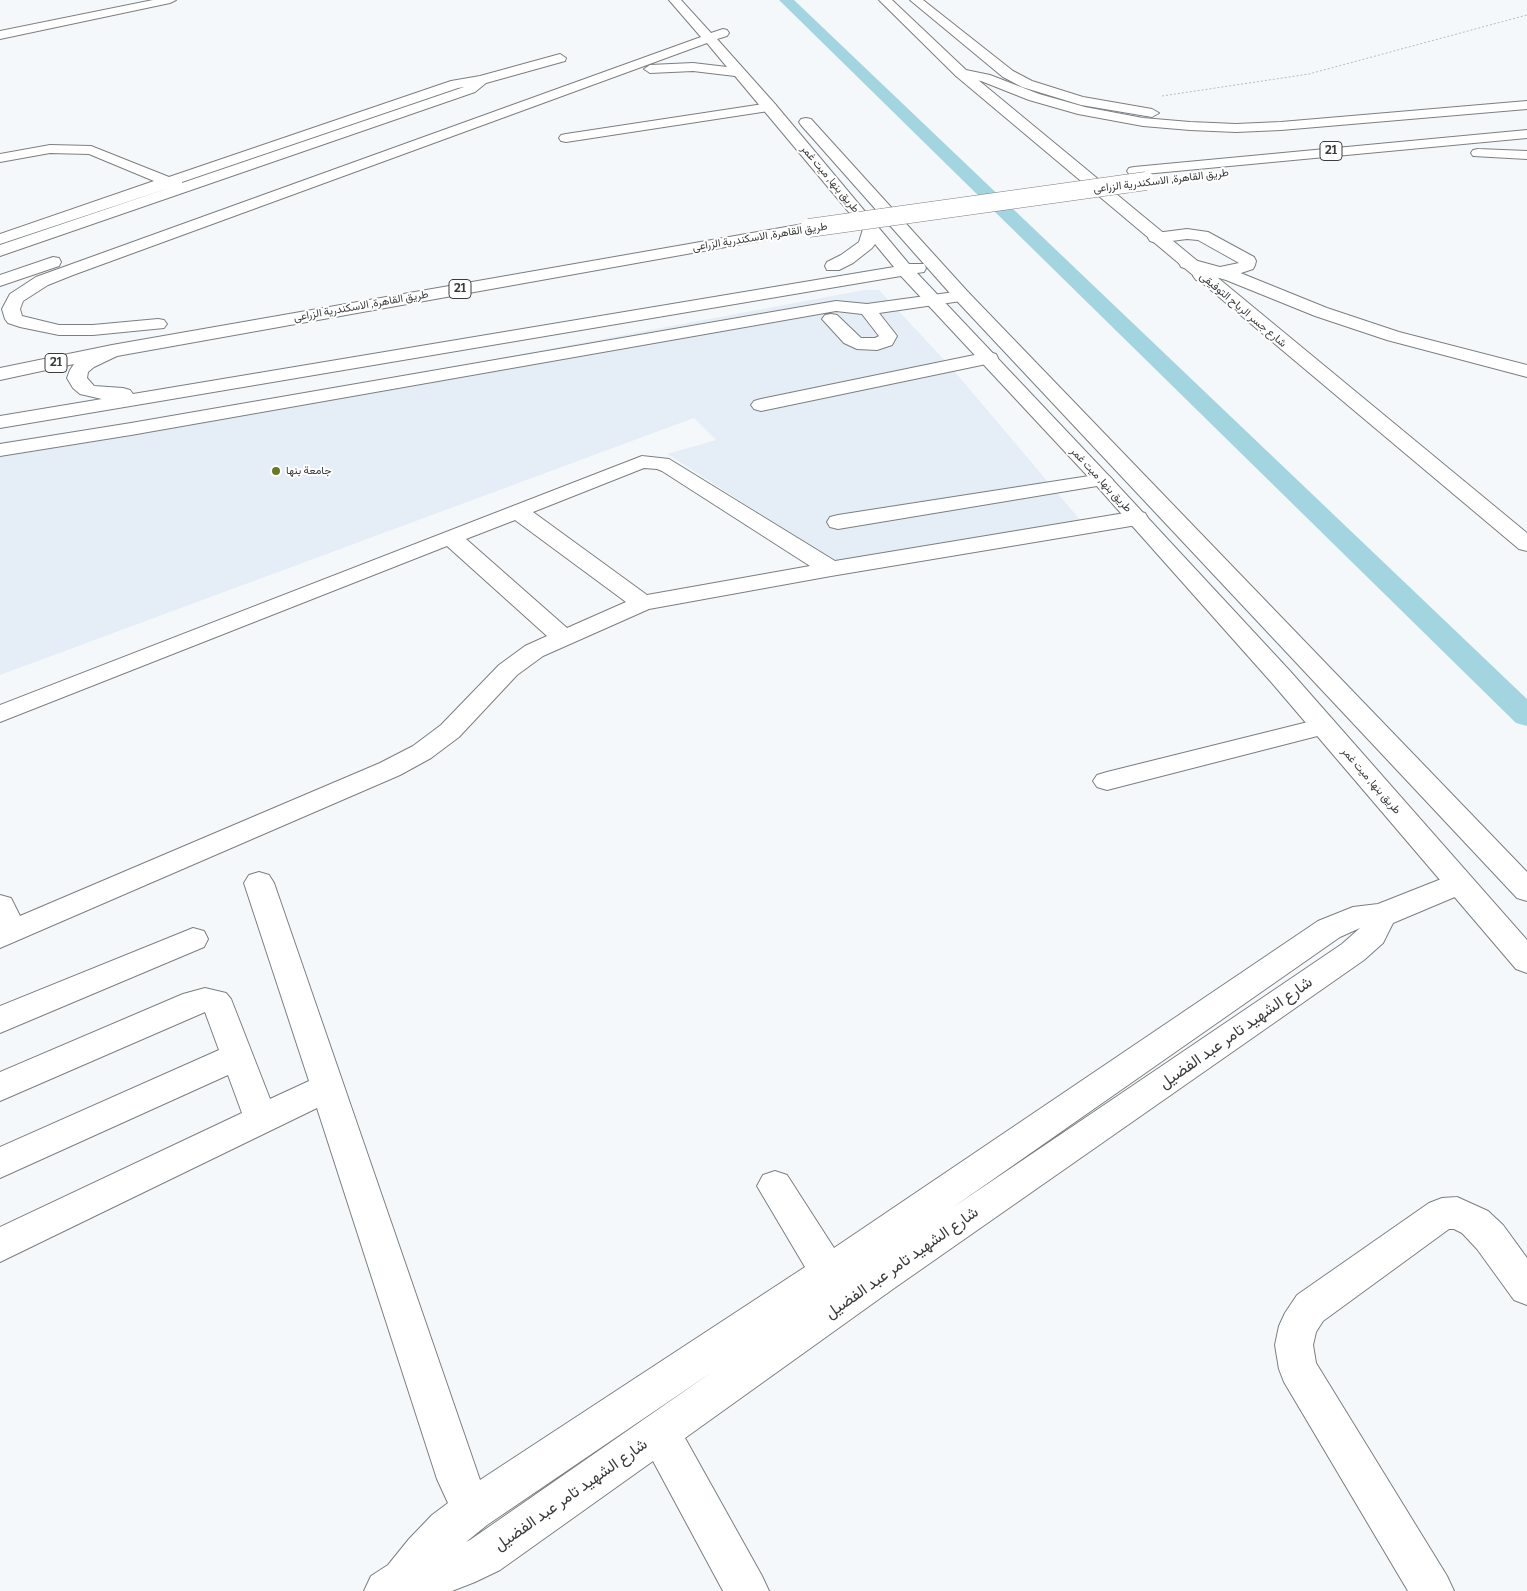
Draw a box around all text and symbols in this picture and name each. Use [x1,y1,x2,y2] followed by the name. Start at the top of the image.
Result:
[1320,142,1342,160] road number: 21
[798,143,862,215] street label: طريق بنها, ميت غمر
[1092,166,1230,196] street label: طريق القاهرة, الاسكندرية الزراعى
[692,220,828,254] street label: طريق القاهرة, الاسكندرية الزراعى
[1197,270,1289,350] street label: شارع جسر الرياح التوفيقى
[449,280,471,298] road number: 21
[293,288,429,324] street label: طريق القاهرة, الاسكندرية الزراعى
[45,353,67,372] road number: 21
[1068,445,1134,515] street label: طريق بنها, ميت غمر
[286,464,332,478] place label: جامعة بنها
[270,465,282,477] marker: جامعة بنها
[1338,745,1404,817] street label: طريق بنها, ميت غمر
[1156,973,1316,1093] street label: شارع الشهيد تامر عبد الفضيل
[822,1203,982,1323] street label: شارع الشهيد تامر عبد الفضيل
[491,1435,651,1555] street label: شارع الشهيد تامر عبد الفضيل

